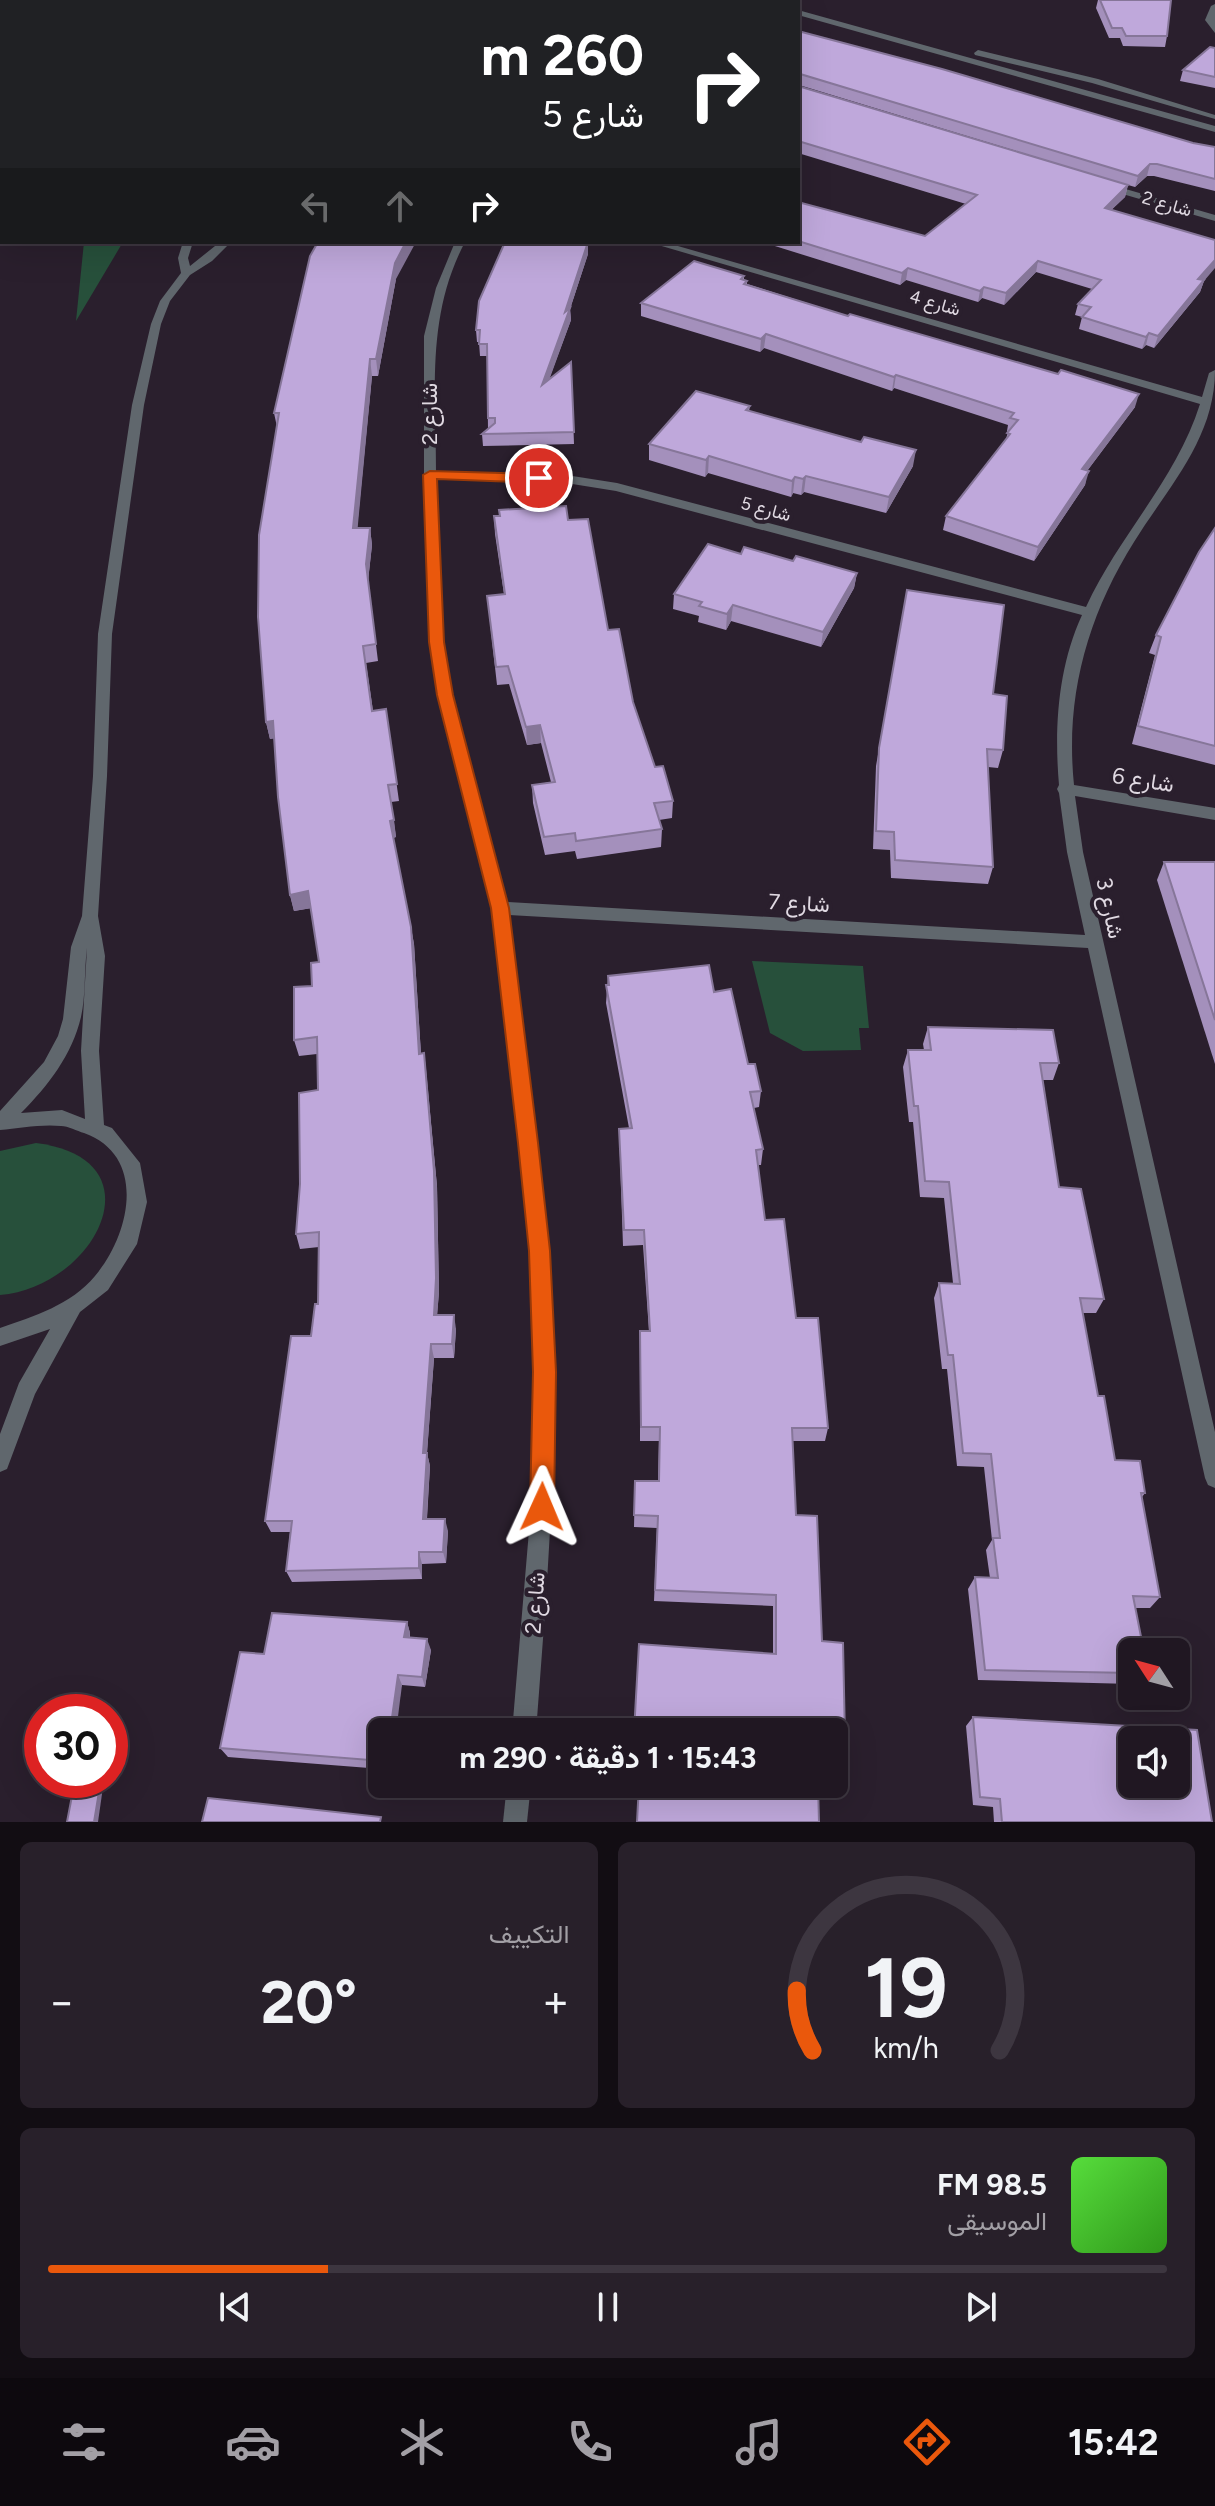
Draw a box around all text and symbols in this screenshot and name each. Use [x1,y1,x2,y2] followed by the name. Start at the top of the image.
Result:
[481,22,644,89] text: 260 m
[672,32,776,136] icon: right
[542,93,644,136] text: شارع 5
[294,184,338,228] icon: left
[378,184,422,228] icon: ahead
[462,184,506,228] icon: right
[1139,186,1194,223] street label: شارع 2
[907,285,963,322] street label: شارع 4
[416,383,444,445] street label: شارع 2
[505,444,573,512] pin
[517,456,561,500] icon: arrive
[738,492,793,527] street label: شارع 5
[1110,762,1176,799] street label: شارع 6
[1089,875,1130,941] street label: شارع 3
[768,888,830,919] street label: شارع 7
[500,1465,584,1549] position arrow
[519,1571,552,1635] street label: شارع 2
[1118,1638,1190,1710] north arrow
[1118,1638,1190,1798] map controls
[24,1694,128,1798] speed limit sign: 30
[1118,1726,1190,1798] button: sound
[459,1739,757,1776] text: 15:43 · 1 دقيقة · 290 m
[489,1918,570,1950] text: التكييف
[865,1938,948,2038] text: 19
[261,1966,357,2038] text: 20°
[48,1975,75,2028] text: −
[542,1975,570,2028] text: +
[874,2031,939,2065] text: km/h
[937,2166,1047,2203] text: 98.5 FM
[947,2205,1047,2237] text: الموسيقى
[213,2285,257,2329] icon: previous
[586,2285,630,2329] icon: pause
[959,2285,1003,2329] icon: next
[56,2414,112,2470] icon: filters
[225,2414,281,2470] icon: car
[394,2414,450,2470] icon: climate
[562,2414,618,2470] icon: phone
[731,2414,787,2470] icon: music
[899,2414,955,2470] icon: directions
[1068,2421,1159,2464] text: 15:42

